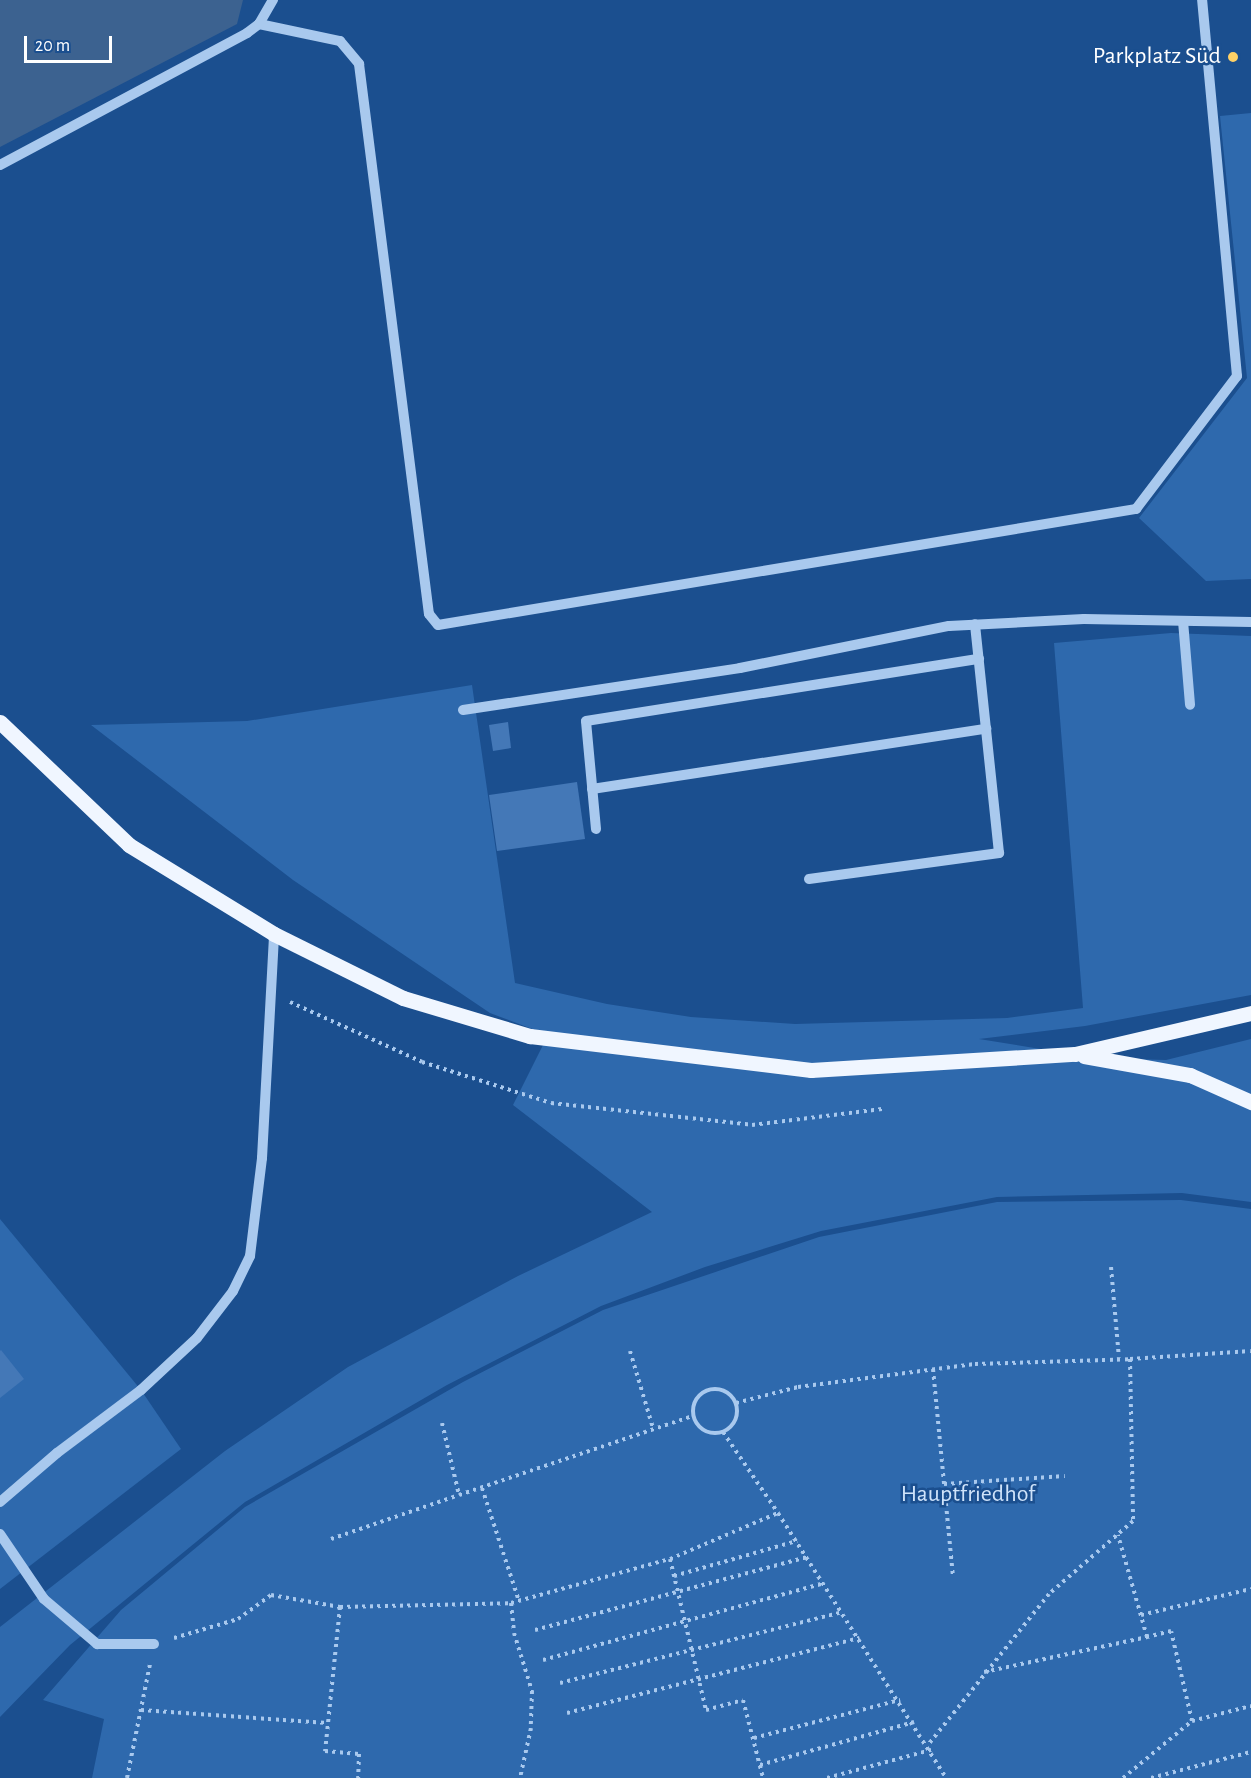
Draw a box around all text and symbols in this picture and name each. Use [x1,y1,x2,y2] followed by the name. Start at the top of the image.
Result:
[27,24,116,62] scale bar
[35,37,70,55] text: 20 m
[1093,43,1221,71] place label: Parkplatz Süd
[1226,50,1240,64] marker: Parkplatz Süd
[901,1481,1035,1509] park label: Hauptfriedhof

